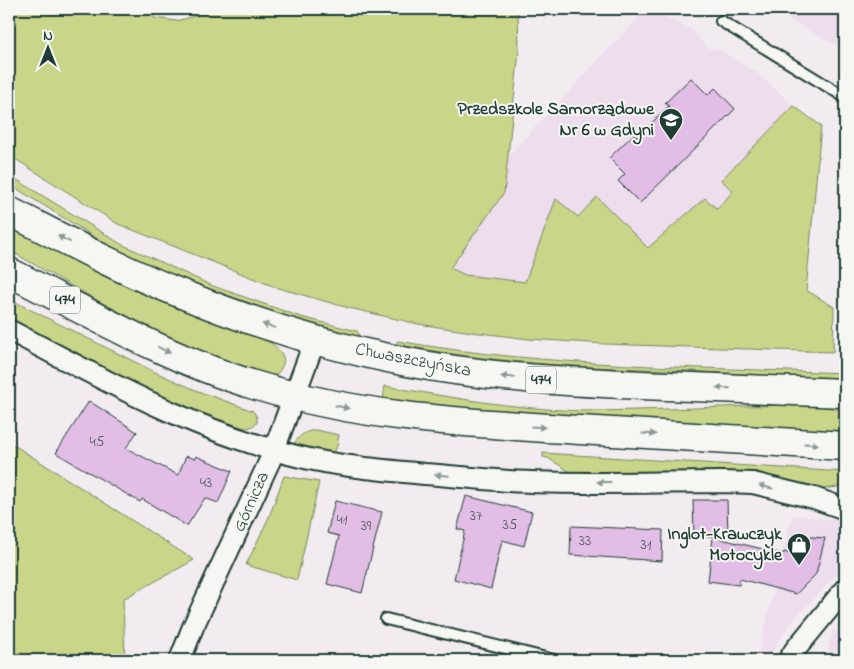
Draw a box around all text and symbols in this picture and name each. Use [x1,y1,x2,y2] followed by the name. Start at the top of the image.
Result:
[22,22,72,72] north arrow
[43,26,53,47] text: N
[458,97,655,145] place label: Przedszkole Samorządowe Nr 6 w Gdyni
[658,107,684,141] school or university icon: Przedszkole Samorządowe Nr 6 w Gdyni
[57,235,72,243] one-way arrow
[50,286,80,314] road number: 474
[261,321,276,329] one-way arrow
[353,337,473,385] street label: Chwaszczyńska
[157,346,171,354] one-way arrow
[526,366,556,394] road number: 474
[500,373,516,381] one-way arrow
[714,384,730,392] one-way arrow
[335,403,350,411] one-way arrow
[531,424,547,432] one-way arrow
[641,430,657,438] one-way arrow
[90,431,105,453] house number: 45
[803,440,819,448] one-way arrow
[227,468,277,536] street label: Górnicza
[434,471,450,479] one-way arrow
[200,472,212,494] house number: 43
[596,478,612,486] one-way arrow
[759,483,774,491] one-way arrow
[470,505,482,527] house number: 37
[337,509,348,531] house number: 41
[503,514,518,536] house number: 35
[361,515,372,537] house number: 39
[667,522,783,570] place label: Inglot-Krawczyk Motocykle
[579,530,591,552] house number: 33
[786,532,812,566] shop icon: Inglot-Krawczyk Motocykle
[641,534,652,556] house number: 31

